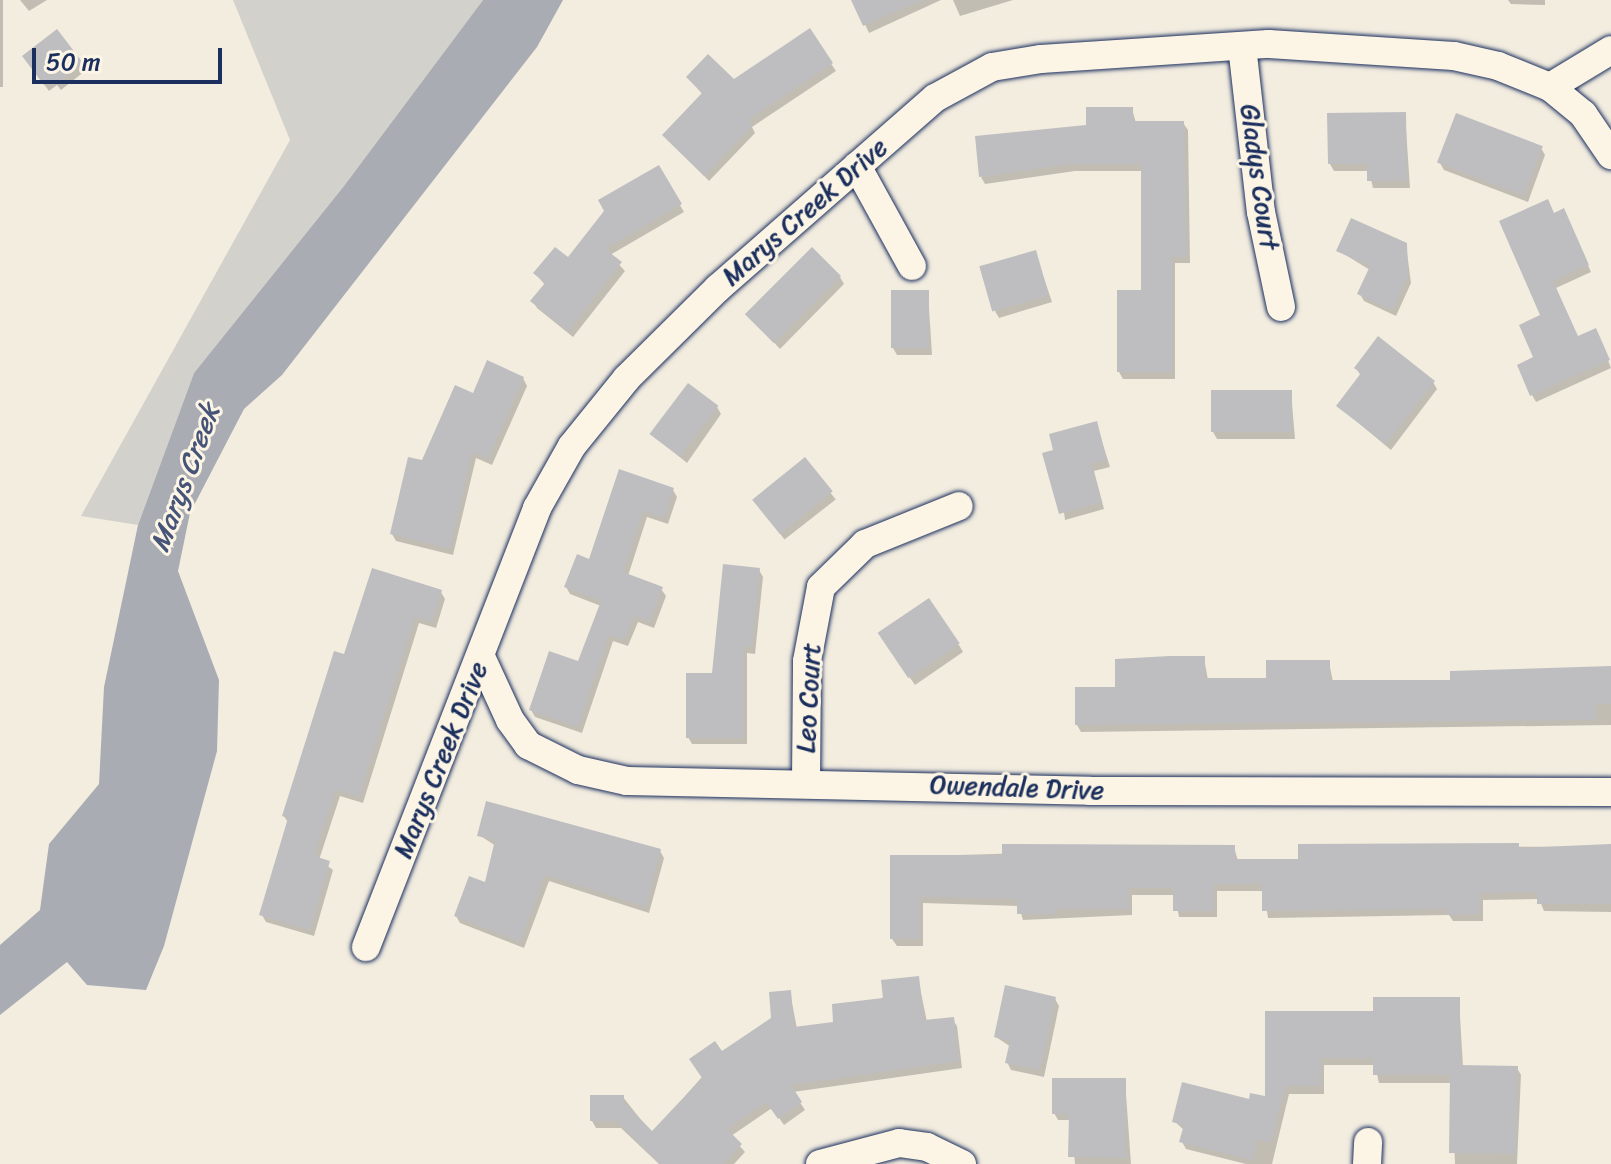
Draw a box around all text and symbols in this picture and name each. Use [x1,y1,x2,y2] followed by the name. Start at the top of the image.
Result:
[36,32,226,82] scale bar
[46,41,101,83] text: 50 m
[1233,102,1285,252] street label: Gladys Court
[716,132,894,292] street label: Marys Creek Drive
[143,400,227,556] water label: Marys Creek
[791,642,827,754] street label: Leo Court
[387,657,495,863] street label: Marys Creek Drive
[929,769,1105,807] street label: Owendale Drive

